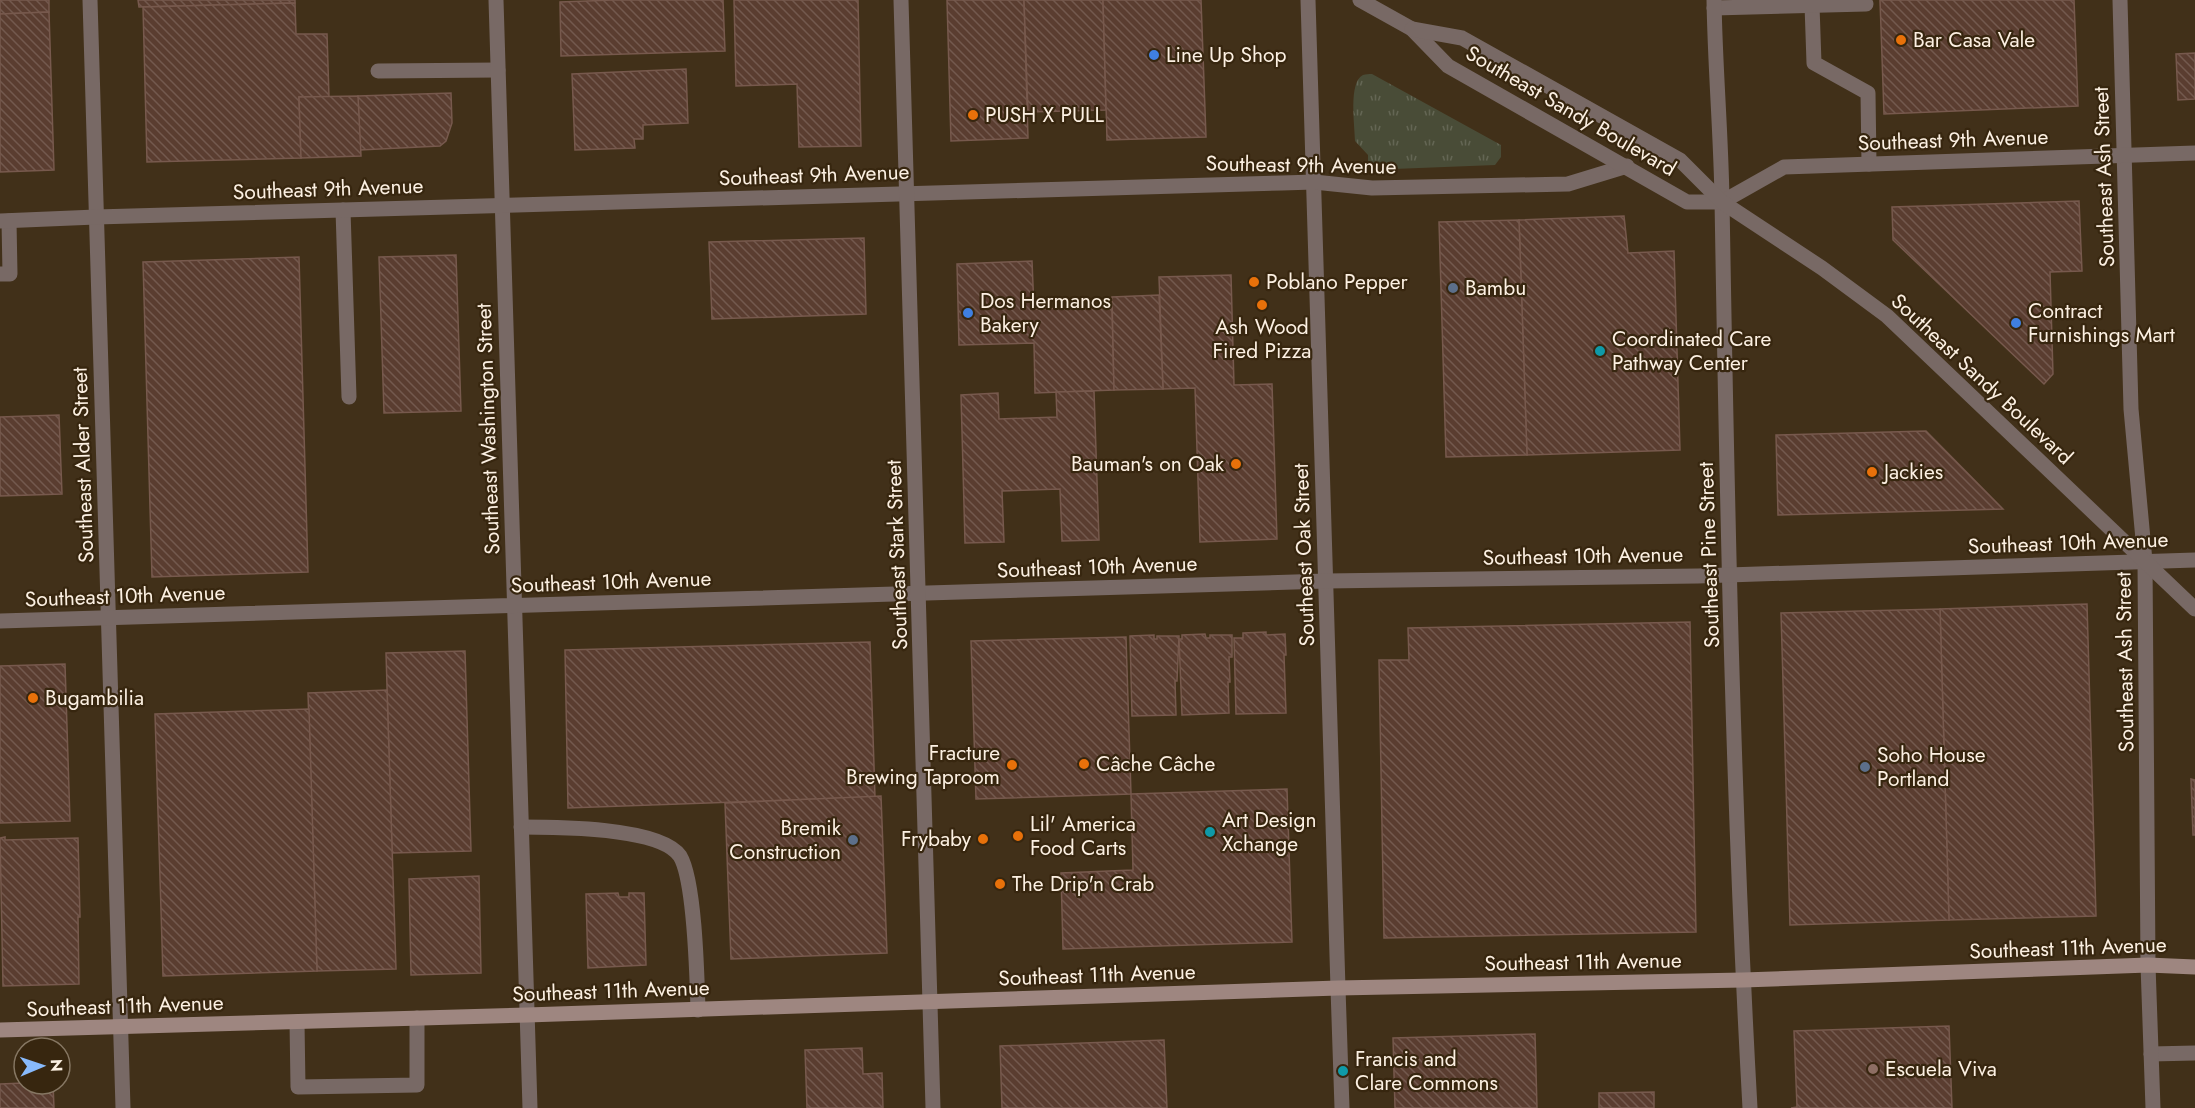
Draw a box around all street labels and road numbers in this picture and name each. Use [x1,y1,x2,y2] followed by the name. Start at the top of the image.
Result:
[1460,38,1682,184] street label: Southeast Sandy Boulevard
[2086,86,2122,268] street label: Southeast Ash Street
[1857,122,2049,158] street label: Southeast 9th Avenue
[1205,148,1397,182] street label: Southeast 9th Avenue
[718,157,910,193] street label: Southeast 9th Avenue
[232,171,424,207] street label: Southeast 9th Avenue
[1884,287,2080,471] street label: Southeast Sandy Boulevard
[469,303,507,555] street label: Southeast Washington Street
[65,367,101,563] street label: Southeast Alder Street
[879,459,915,651] street label: Southeast Stark Street
[1691,462,1727,648] street label: Southeast Pine Street
[1286,463,1322,647] street label: Southeast Oak Street
[1967,525,2169,561] street label: Southeast 10th Avenue
[1482,539,1684,573] street label: Southeast 10th Avenue
[996,549,1198,585] street label: Southeast 10th Avenue
[510,564,712,600] street label: Southeast 10th Avenue
[2108,571,2142,753] street label: Southeast Ash Street
[24,578,226,614] street label: Southeast 10th Avenue
[1969,930,2167,966] street label: Southeast 11th Avenue
[1484,945,1682,979] street label: Southeast 11th Avenue
[998,957,1196,993] street label: Southeast 11th Avenue
[512,973,710,1009] street label: Southeast 11th Avenue
[26,988,224,1024] street label: Southeast 11th Avenue

